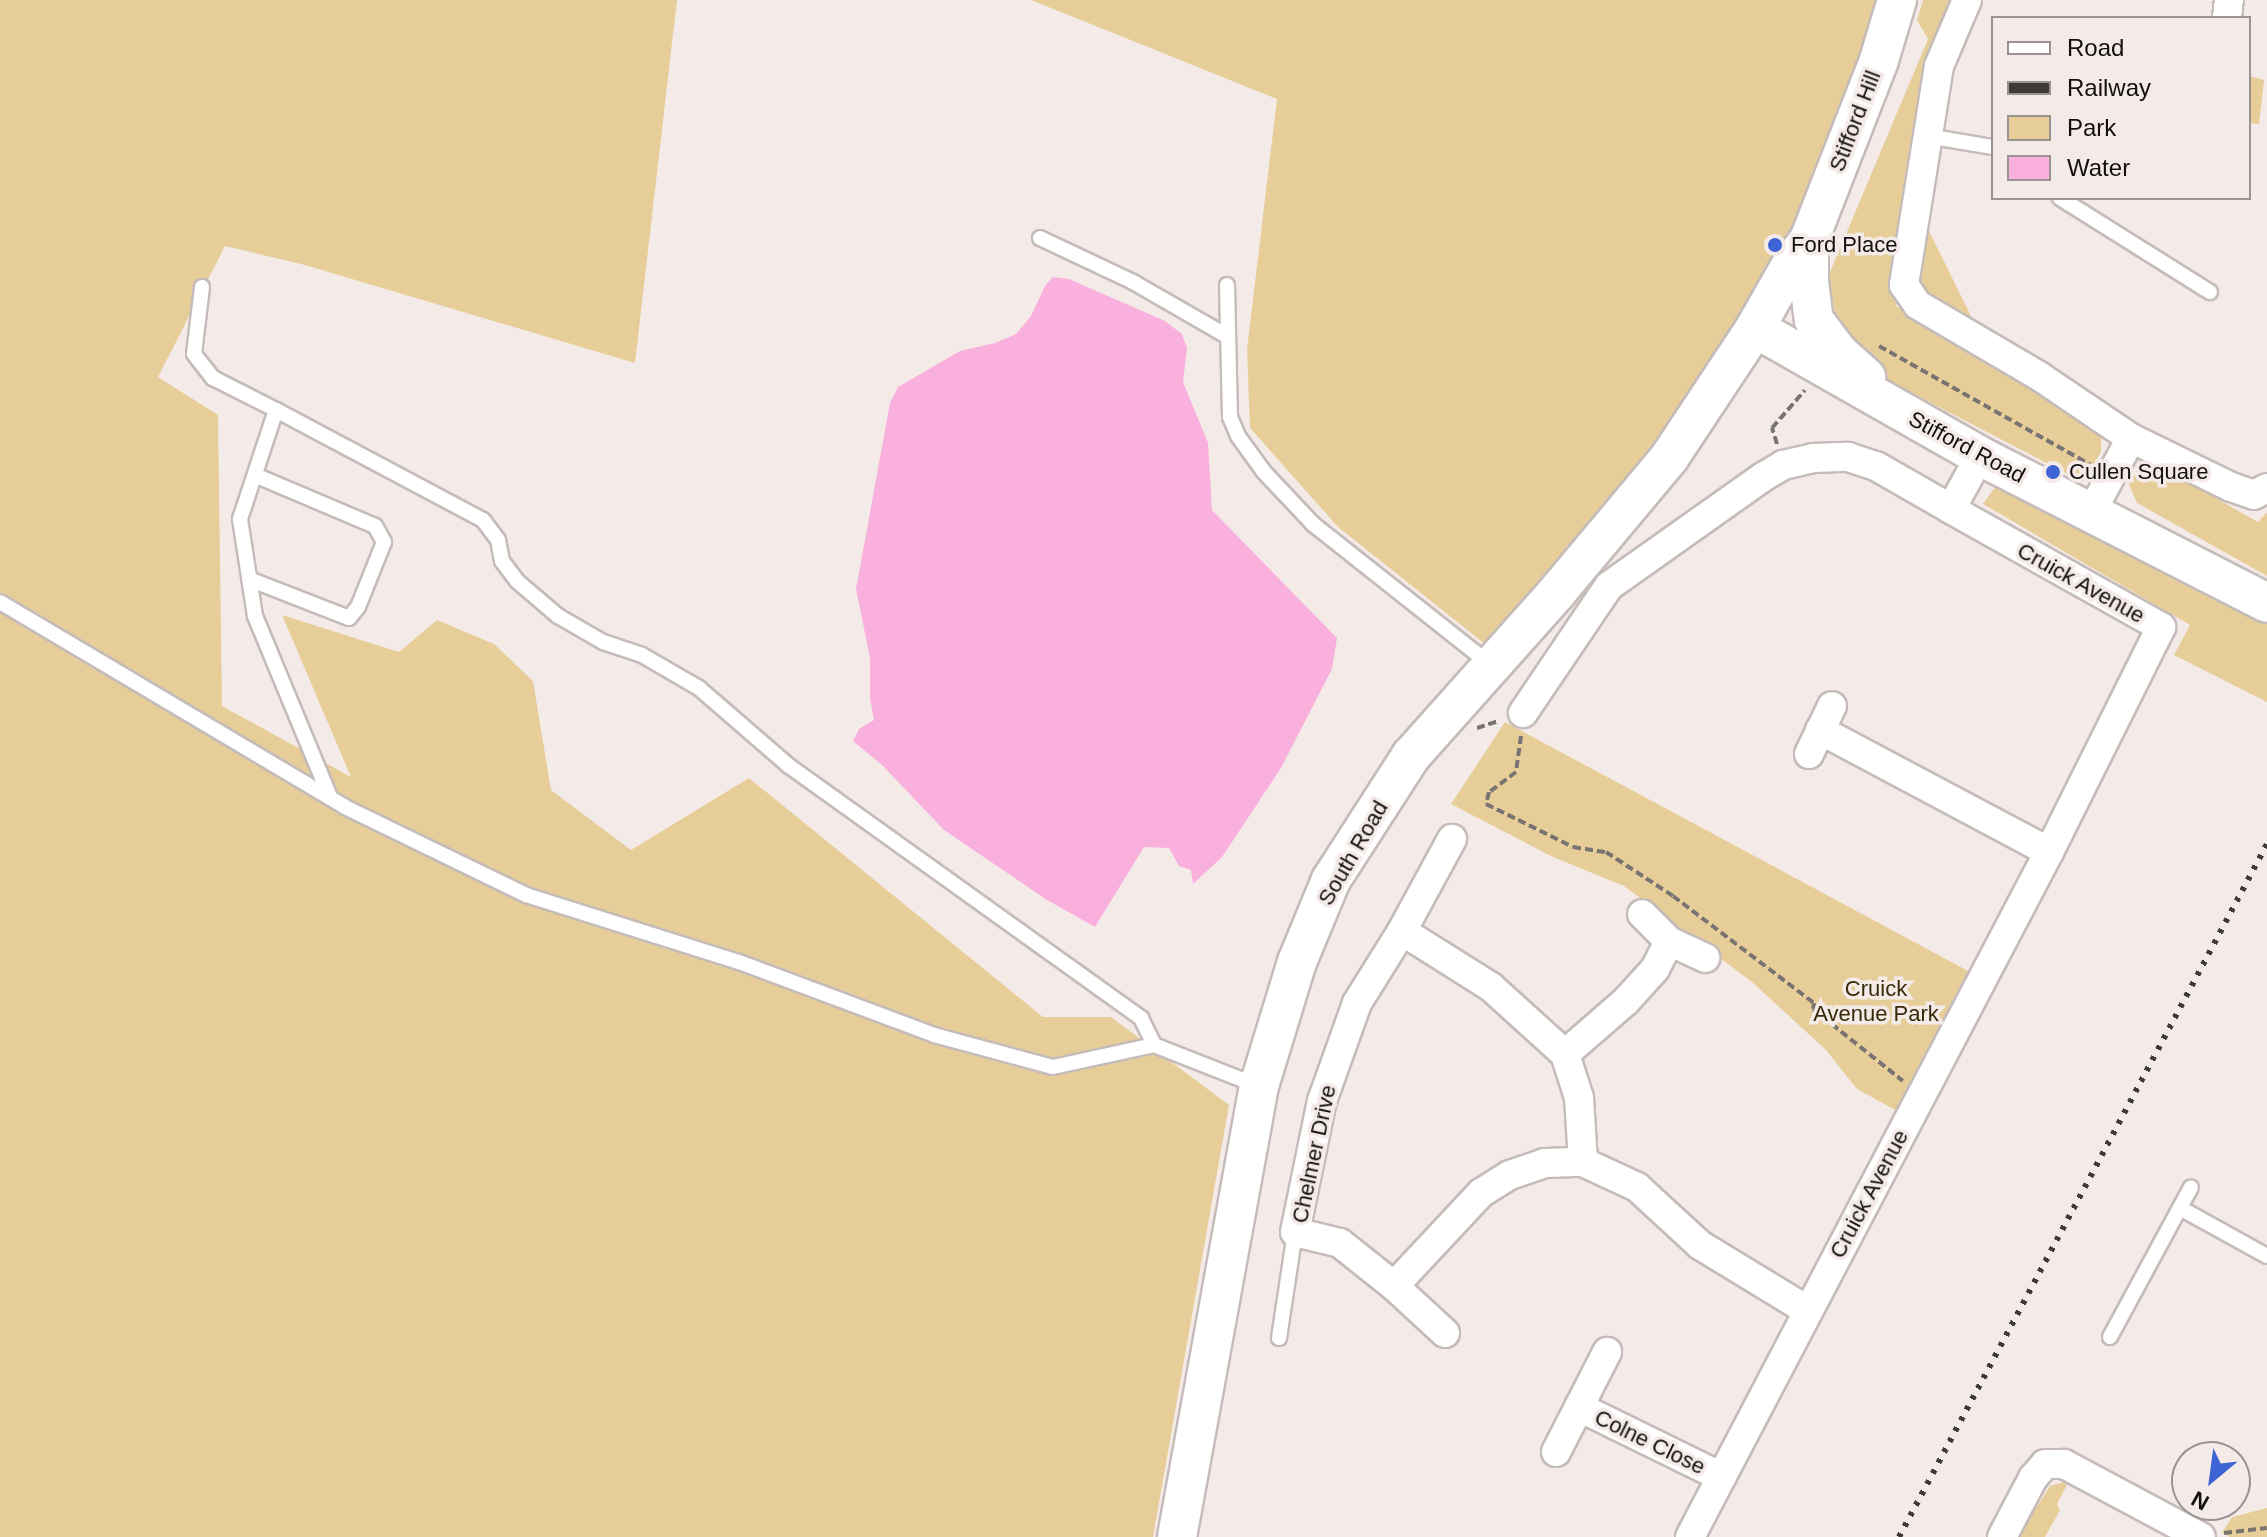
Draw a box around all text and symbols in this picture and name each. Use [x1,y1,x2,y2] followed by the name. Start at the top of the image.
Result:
[1991,16,2251,200] legend
[2067,34,2124,61] text: Road
[1824,67,1886,175] street label: Stifford Hill
[2067,74,2151,101] text: Railway
[2067,114,2116,141] text: Park
[2067,154,2130,181] text: Water
[1791,232,1897,258] place label: Ford Place
[1766,236,1784,254] marker: Ford Place
[1904,405,2030,489] street label: Stifford Road
[2069,459,2208,485] place label: Cullen Square
[2044,463,2062,481] marker: Cullen Square
[2012,537,2150,629] street label: Cruick Avenue
[1313,796,1393,910] street label: South Road
[1813,975,1939,1026] park label: Cruick Avenue Park
[1286,1083,1342,1225] street label: Chelmer Drive
[1824,1125,1914,1263] street label: Cruick Avenue
[1590,1404,1710,1480] street label: Colne Close
[2171,1441,2251,1521] north arrow
[2187,1486,2213,1515] text: N

